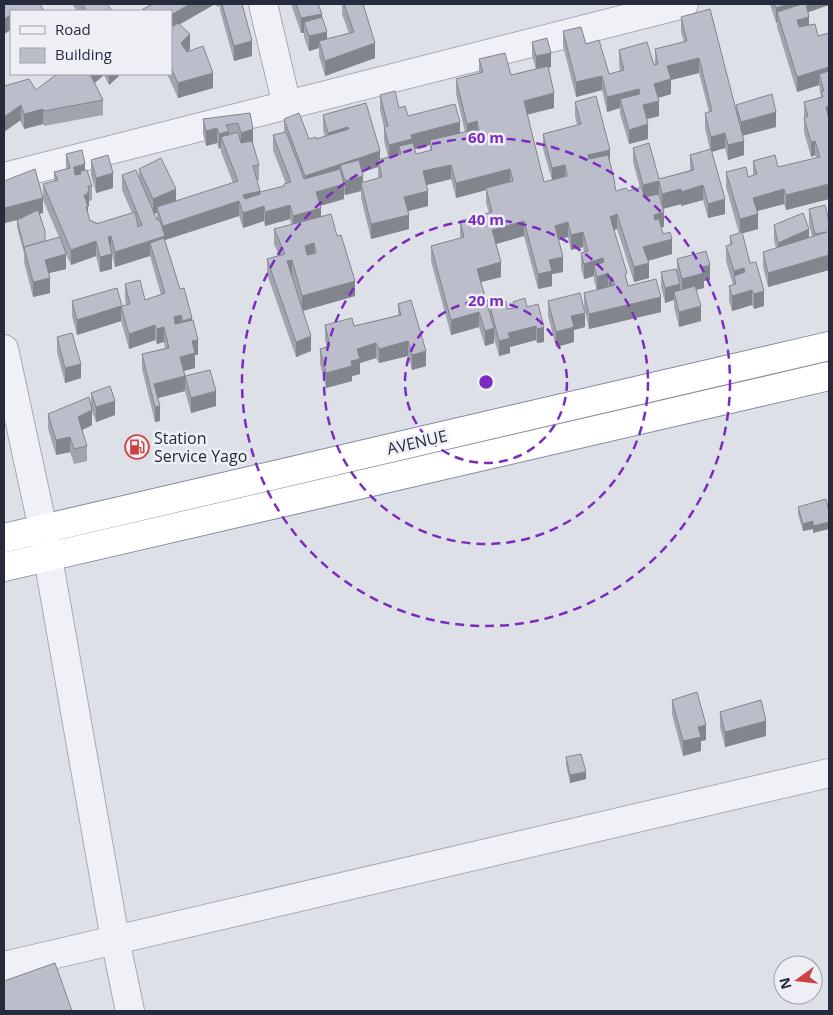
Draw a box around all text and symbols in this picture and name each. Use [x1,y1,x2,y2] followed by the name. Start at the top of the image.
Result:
[10,10,172,75] legend
[55,19,91,39] text: Road
[55,44,112,64] text: Building
[468,127,504,147] text: 60 m
[468,209,504,229] text: 40 m
[468,290,504,310] text: 20 m
[477,373,495,391] centre of rings
[385,424,449,460] street label: AVENUE
[154,427,247,467] place label: Station Service Yago
[124,434,150,460] fuel station icon: Station Service Yago
[773,955,823,1005] north arrow
[774,976,796,991] text: N

